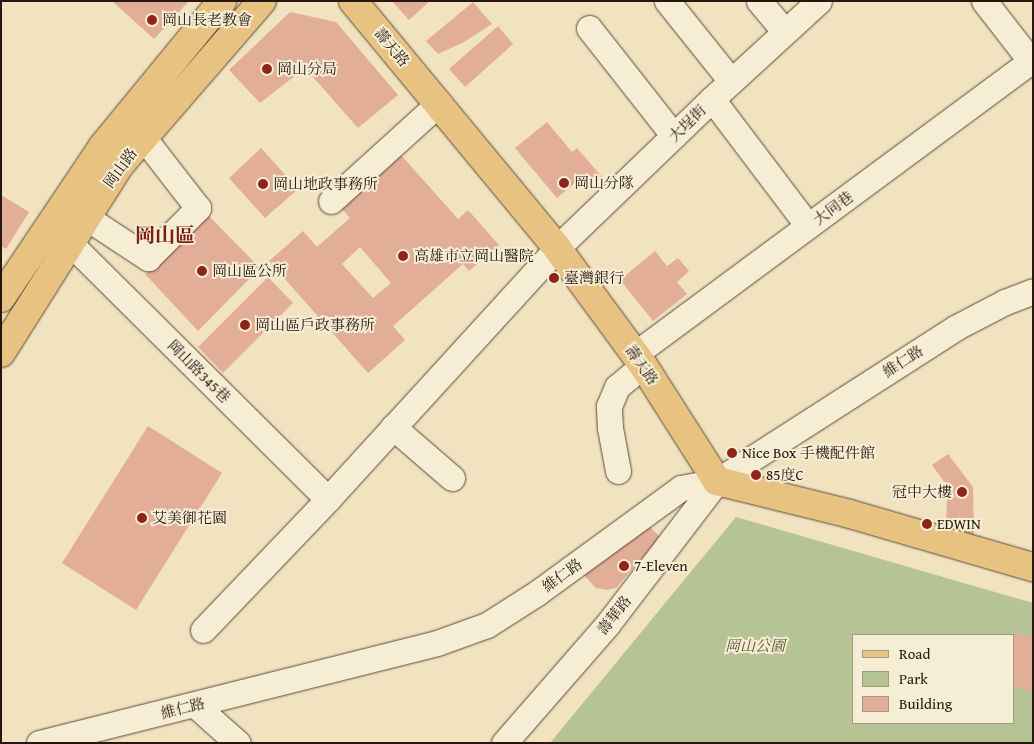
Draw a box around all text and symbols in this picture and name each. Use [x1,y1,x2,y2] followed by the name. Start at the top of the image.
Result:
[162,11,252,29] place label: 岡山長老教會
[146,14,158,26] marker: 岡山長老教會
[371,24,413,70] street label: 壽天路
[277,60,337,78] place label: 岡山分局
[261,63,273,75] marker: 岡山分局
[665,101,709,145] street label: 大埕街
[99,145,141,191] street label: 岡山路
[574,174,634,192] place label: 岡山分隊
[273,175,378,193] place label: 岡山地政事務所
[558,177,570,189] marker: 岡山分隊
[257,178,269,190] marker: 岡山地政事務所
[810,187,856,229] street label: 大同巷
[135,222,195,246] district label: 岡山區
[414,247,534,265] place label: 高雄市立岡山醫院
[396,249,410,263] marker: 高雄市立岡山醫院
[212,262,287,280] place label: 岡山區公所
[196,265,208,277] marker: 岡山區公所
[564,269,624,287] place label: 臺灣銀行
[548,272,560,284] marker: 臺灣銀行
[255,316,375,334] place label: 岡山區戶政事務所
[239,319,251,331] marker: 岡山區戶政事務所
[164,336,234,406] street label: 岡山路345巷
[622,341,662,389] street label: 壽天路
[879,341,927,381] street label: 維仁路
[742,444,875,462] place label: Nice Box 手機配件館
[726,447,738,459] marker: Nice Box 手機配件館
[766,466,804,484] place label: 85度C
[750,469,762,481] marker: 85度C
[892,483,952,501] place label: 冠中大樓
[956,486,968,498] marker: 冠中大樓
[152,509,227,527] place label: 艾美御花園
[136,512,148,524] marker: 艾美御花園
[937,515,981,533] place label: EDWIN
[921,518,933,530] marker: EDWIN
[539,554,585,596] street label: 維仁路
[634,557,688,575] place label: 7-Eleven
[618,560,630,572] marker: 7-Eleven
[593,592,635,638] street label: 壽華路
[852,634,1014,724] legend
[725,637,785,655] park label: 岡山公園
[899,643,930,664] text: Road
[899,668,928,689] text: Park
[899,693,952,714] text: Building
[159,694,207,722] street label: 維仁路

